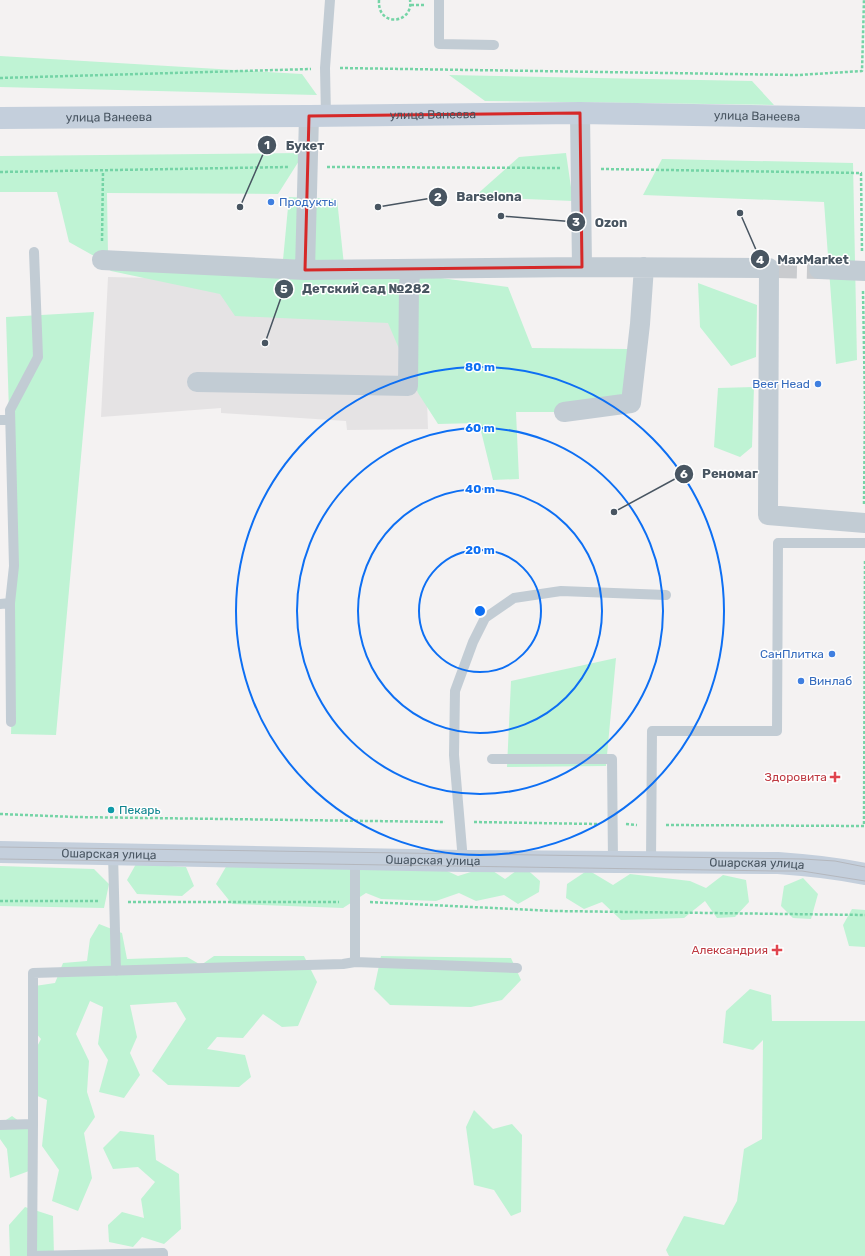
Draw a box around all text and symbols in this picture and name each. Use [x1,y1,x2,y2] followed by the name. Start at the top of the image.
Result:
[390,107,476,122] street label: улица Ванеева
[714,108,800,124] street label: улица Ванеева
[66,110,152,125] street label: улица Ванеева
[257,133,332,158] callout: Букет
[264,138,270,152] text: 1
[286,138,324,153] text: Букет
[428,184,529,209] callout: Barselona
[456,189,522,204] text: Barselona
[434,190,442,204] text: 2
[279,195,336,209] place label: Продукты
[266,197,276,207] marker: Продукты
[566,210,635,235] callout: Ozon
[572,215,580,229] text: 3
[595,215,627,230] text: Ozon
[750,247,857,272] callout: MaxMarket
[777,252,849,267] text: MaxMarket
[756,253,764,267] text: 4
[274,276,438,301] callout: Детский сад №282
[302,281,430,296] text: Детский сад №282
[280,282,288,296] text: 5
[465,360,495,374] text: 80 m
[752,377,810,391] place label: Beer Head
[813,379,823,389] marker: Beer Head
[465,421,495,435] text: 60 m
[674,461,766,486] callout: Реномаг
[702,466,758,481] text: Реномаг
[680,467,688,481] text: 6
[465,482,495,496] text: 40 m
[465,543,495,557] text: 20 m
[473,604,487,618] centre of rings
[760,647,824,661] place label: СанПлитка
[827,649,837,659] marker: СанПлитка
[809,674,852,688] place label: Винлаб
[796,676,806,686] marker: Винлаб
[765,770,827,784] place label: Здоровита
[830,772,840,782] marker: Здоровита
[119,803,161,817] place label: Пекарь
[106,805,116,815] marker: Пекарь
[61,846,157,862] street label: Ошарская улица
[385,852,481,868] street label: Ошарская улица
[709,856,805,872] street label: Ошарская улица
[691,943,768,957] place label: Александрия
[771,944,783,956] marker: Александрия

